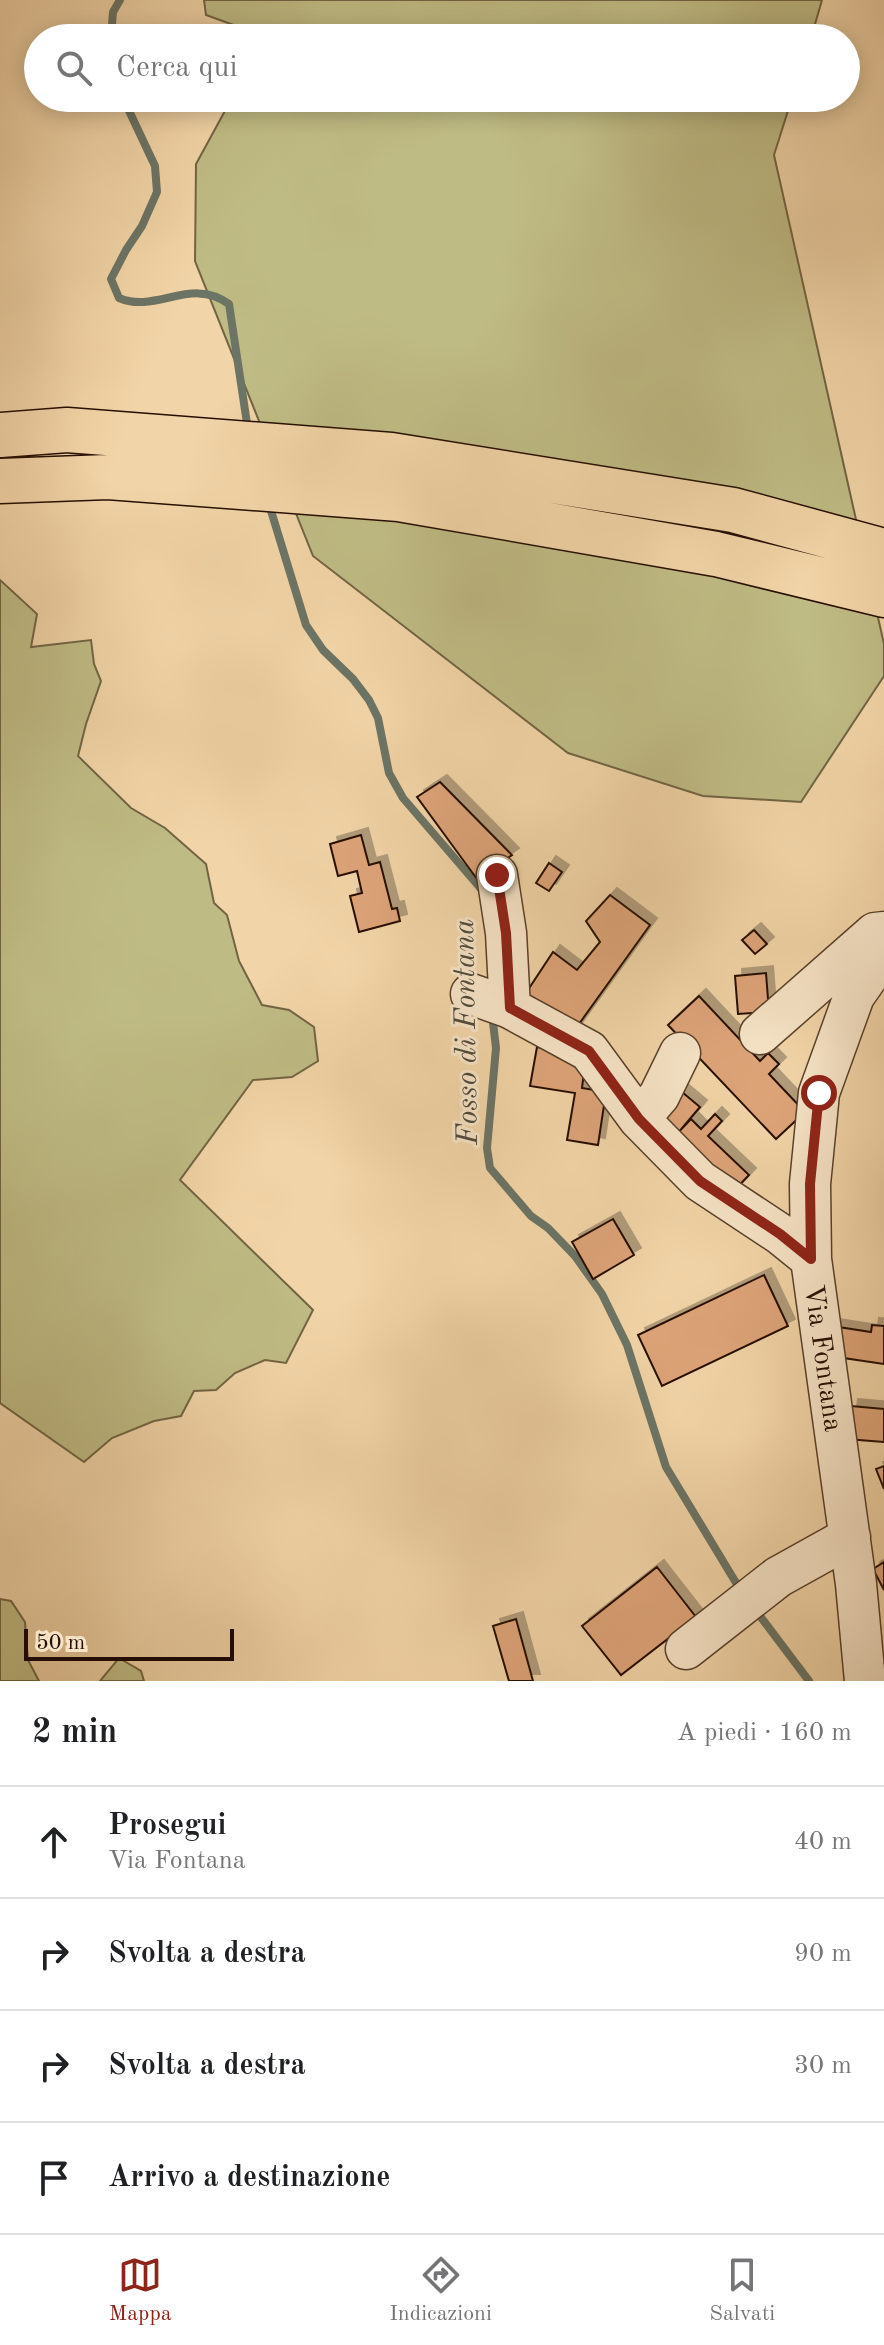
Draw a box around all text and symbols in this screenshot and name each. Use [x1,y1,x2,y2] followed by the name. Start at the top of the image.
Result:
[24,24,860,112] search box
[52,46,96,90] icon: search
[116,53,238,83] text: Cerca qui
[479,857,515,893] route end
[450,919,484,1146] water label: Fosso di Fontana
[801,1075,837,1111] route start
[798,1283,846,1434] street label: Via Fontana
[24,1625,234,1661] scale bar
[36,1632,85,1654] text: 50 m
[32,1716,117,1750] text: 2 min
[677,1720,852,1746] text: A piedi · 160 m
[108,1811,226,1841] text: Prosegui
[32,1820,76,1864] icon: ahead
[794,1829,852,1855] text: 40 m
[108,1848,246,1874] text: Via Fontana
[32,1932,76,1976] icon: right
[108,1939,306,1969] text: Svolta a destra
[794,1941,852,1967] text: 90 m
[32,2044,76,2088] icon: right
[108,2051,306,2081] text: Svolta a destra
[794,2053,852,2079] text: 30 m
[32,2156,76,2200] icon: arrive
[108,2163,390,2193] text: Arrivo a destinazione
[109,2253,172,2328] tab: Mappa
[389,2253,492,2328] tab: Indicazioni
[709,2253,775,2328] tab: Salvati

